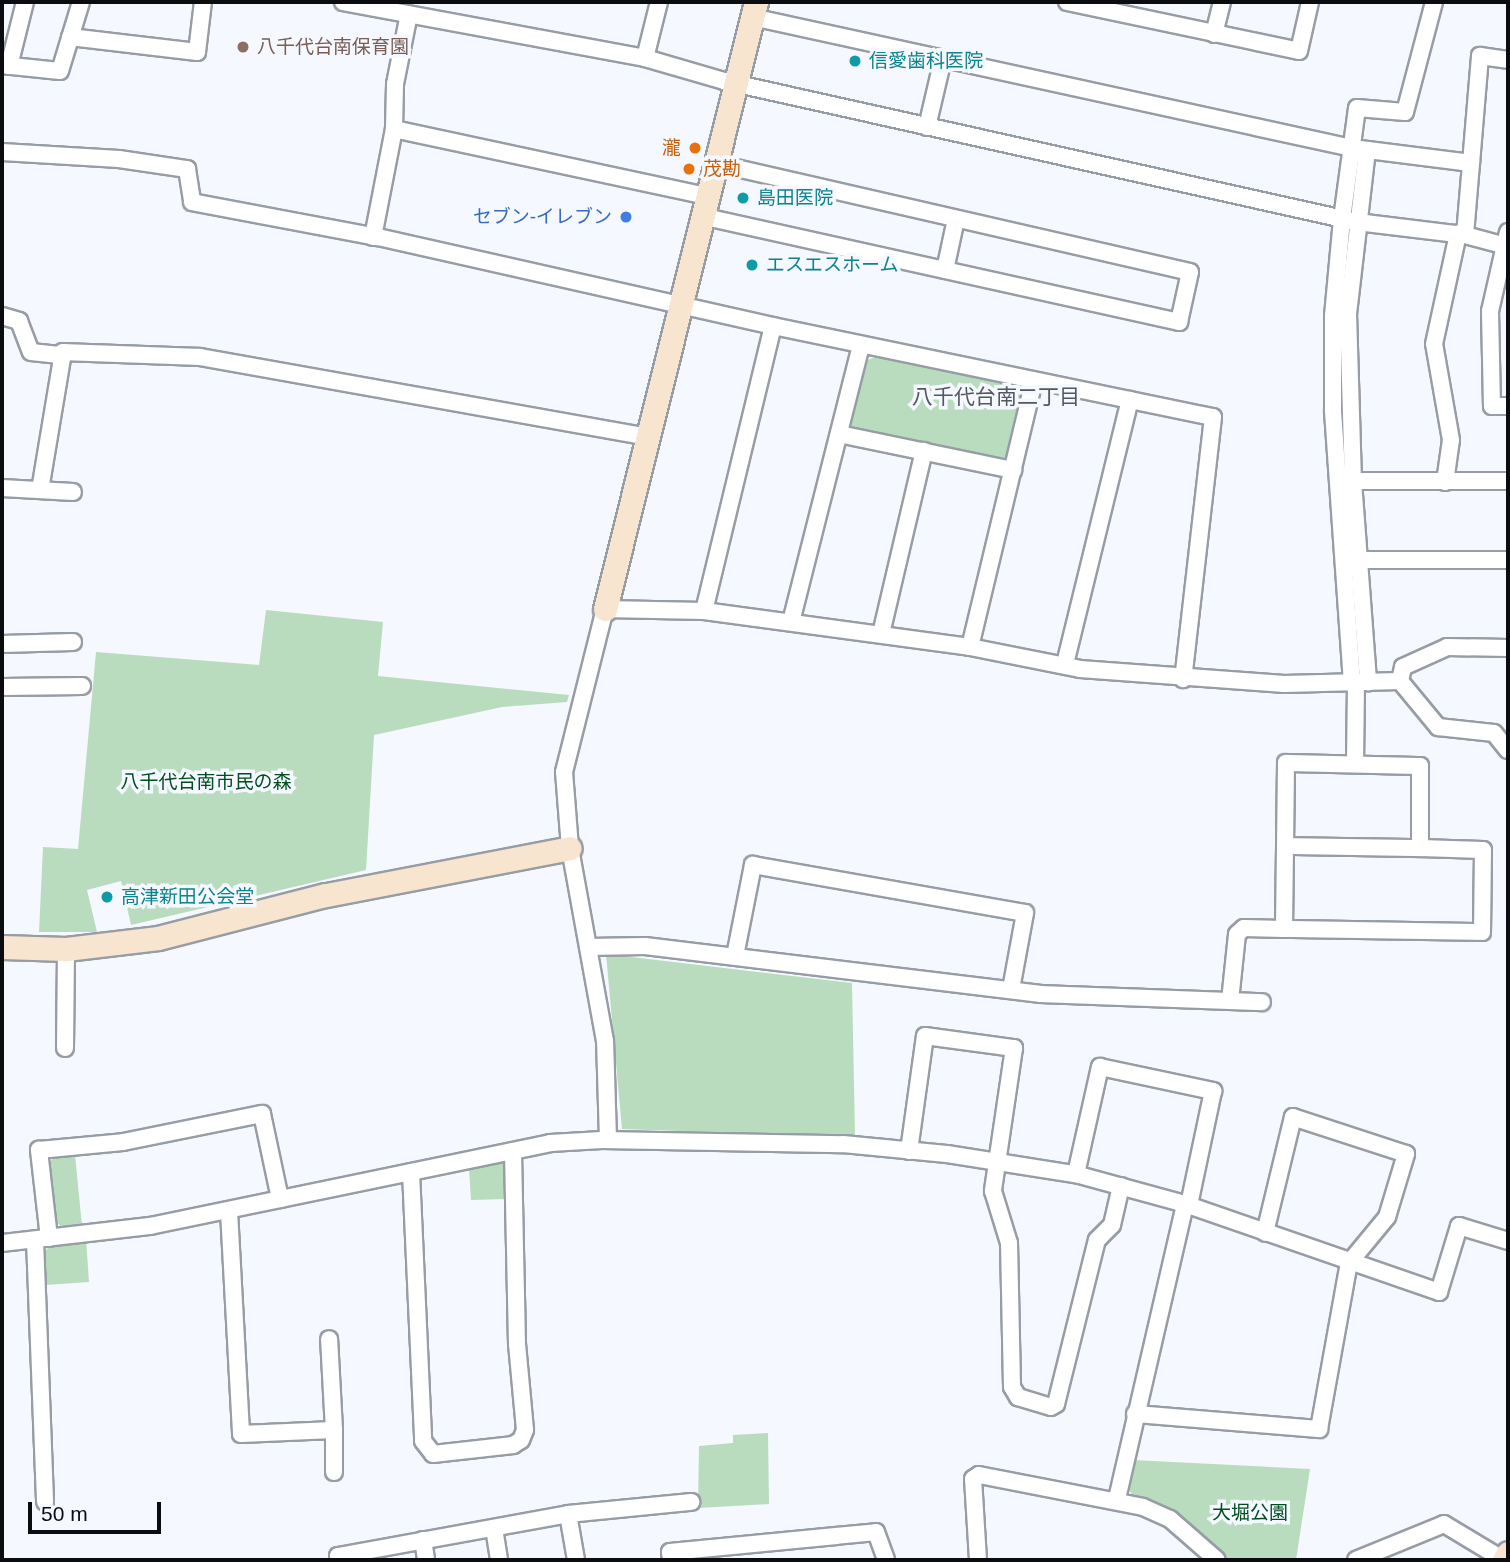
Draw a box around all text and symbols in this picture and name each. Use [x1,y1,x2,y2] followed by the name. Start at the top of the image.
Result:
[257,36,409,58] place label: 八千代台南保育園
[235,39,251,55] marker: 八千代台南保育園
[869,50,983,72] place label: 信愛歯科医院
[847,53,863,69] marker: 信愛歯科医院
[662,137,681,159] place label: 瀧
[687,140,703,156] marker: 瀧
[703,158,741,180] place label: 茂勘
[681,161,697,177] marker: 茂勘
[757,187,833,209] place label: 島田医院
[735,190,751,206] marker: 島田医院
[473,206,612,228] place label: セブン-イレブン
[618,209,634,225] marker: セブン-イレブン
[766,254,899,276] place label: エスエスホーム
[744,257,760,273] marker: エスエスホーム
[912,384,1080,410] district label: 八千代台南二丁目
[121,771,291,793] park label: 八千代台南市民の森
[121,886,254,908] place label: 高津新田公会堂
[99,889,115,905] marker: 高津新田公会堂
[32,1488,164,1532] scale bar
[41,1502,88,1525] text: 50 m
[1212,1502,1288,1524] park label: 大堀公園

